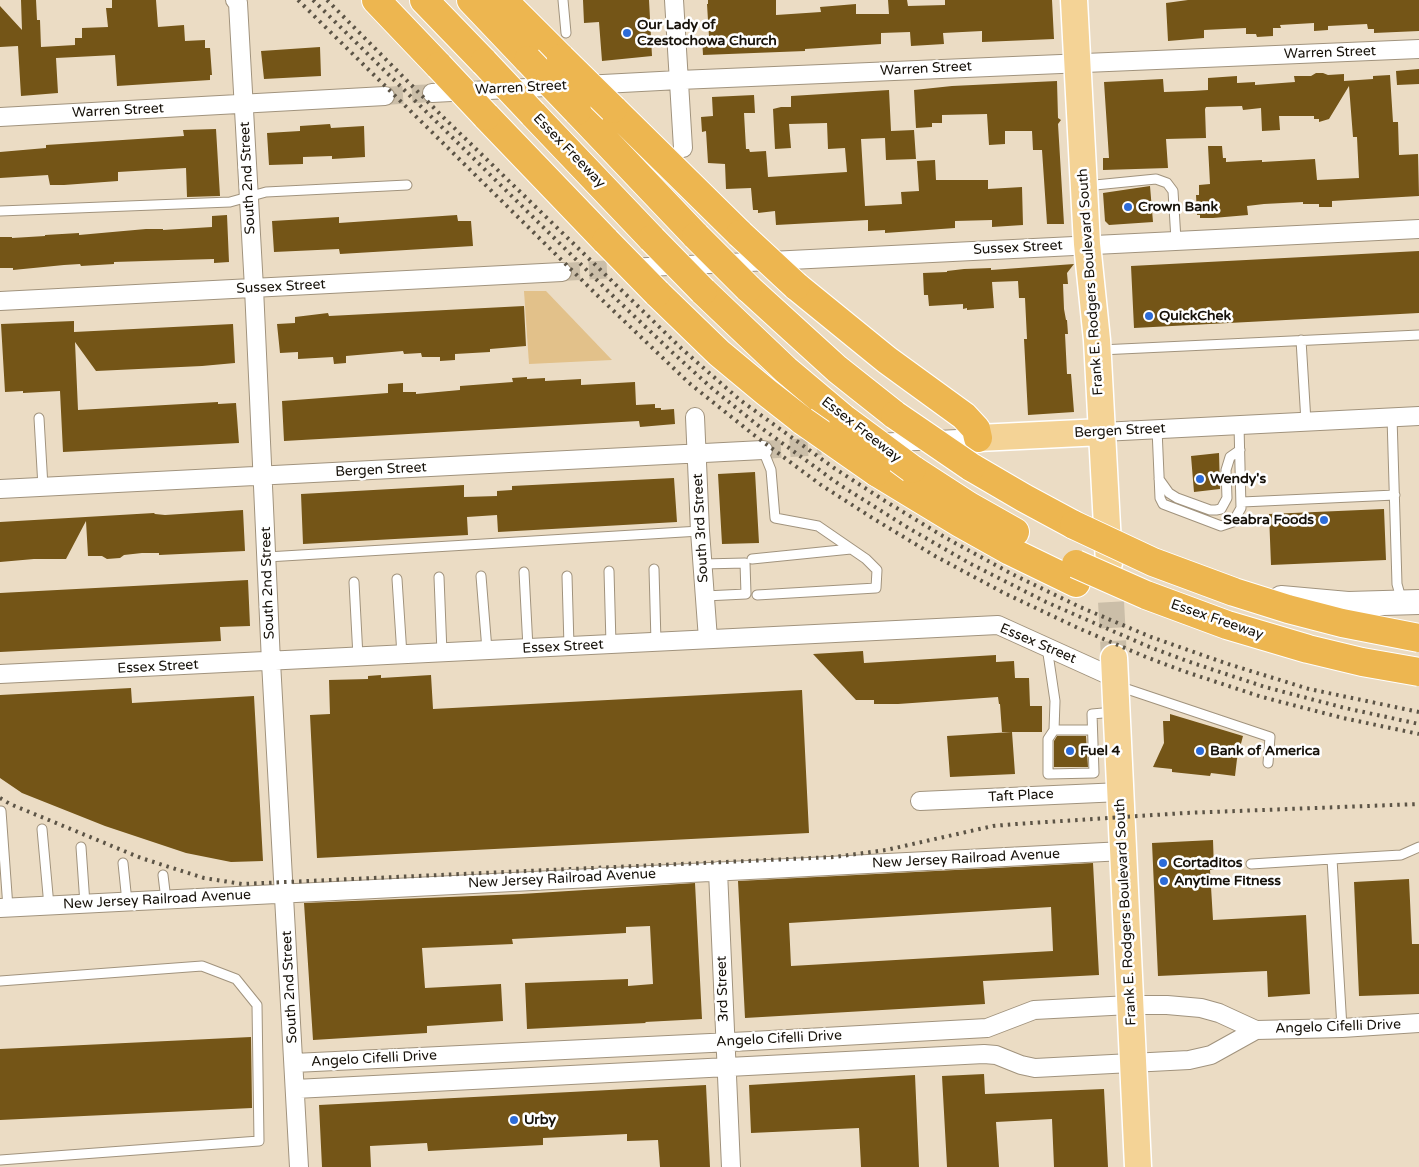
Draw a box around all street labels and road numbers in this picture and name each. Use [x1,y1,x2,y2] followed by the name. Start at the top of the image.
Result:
[1284,43,1376,63] street label: Warren Street
[880,58,972,80] street label: Warren Street
[475,77,567,99] street label: Warren Street
[72,100,164,122] street label: Warren Street
[529,110,609,192] street label: Essex Freeway
[237,121,259,235] street label: South 2nd Street
[1075,168,1107,396] street label: Frank E. Rodgers Boulevard South
[973,237,1063,259] street label: Sussex Street
[236,276,326,298] street label: Sussex Street
[818,394,904,466] street label: Essex Freeway
[1074,420,1166,442] street label: Bergen Street
[335,459,427,481] street label: Bergen Street
[690,473,712,583] street label: South 3rd Street
[258,526,278,640] street label: South 2nd Street
[1169,596,1265,644] street label: Essex Freeway
[997,620,1079,668] street label: Essex Street
[522,636,604,658] street label: Essex Street
[117,656,199,678] street label: Essex Street
[988,786,1054,806] street label: Taft Place
[1112,798,1140,1026] street label: Frank E. Rodgers Boulevard South
[872,846,1060,872] street label: New Jersey Railroad Avenue
[468,866,656,892] street label: New Jersey Railroad Avenue
[63,887,251,913] street label: New Jersey Railroad Avenue
[279,930,301,1044] street label: South 2nd Street
[713,956,733,1022] street label: 3rd Street
[1275,1016,1401,1038] street label: Angelo Cifelli Drive
[716,1027,842,1051] street label: Angelo Cifelli Drive
[311,1047,437,1071] street label: Angelo Cifelli Drive

